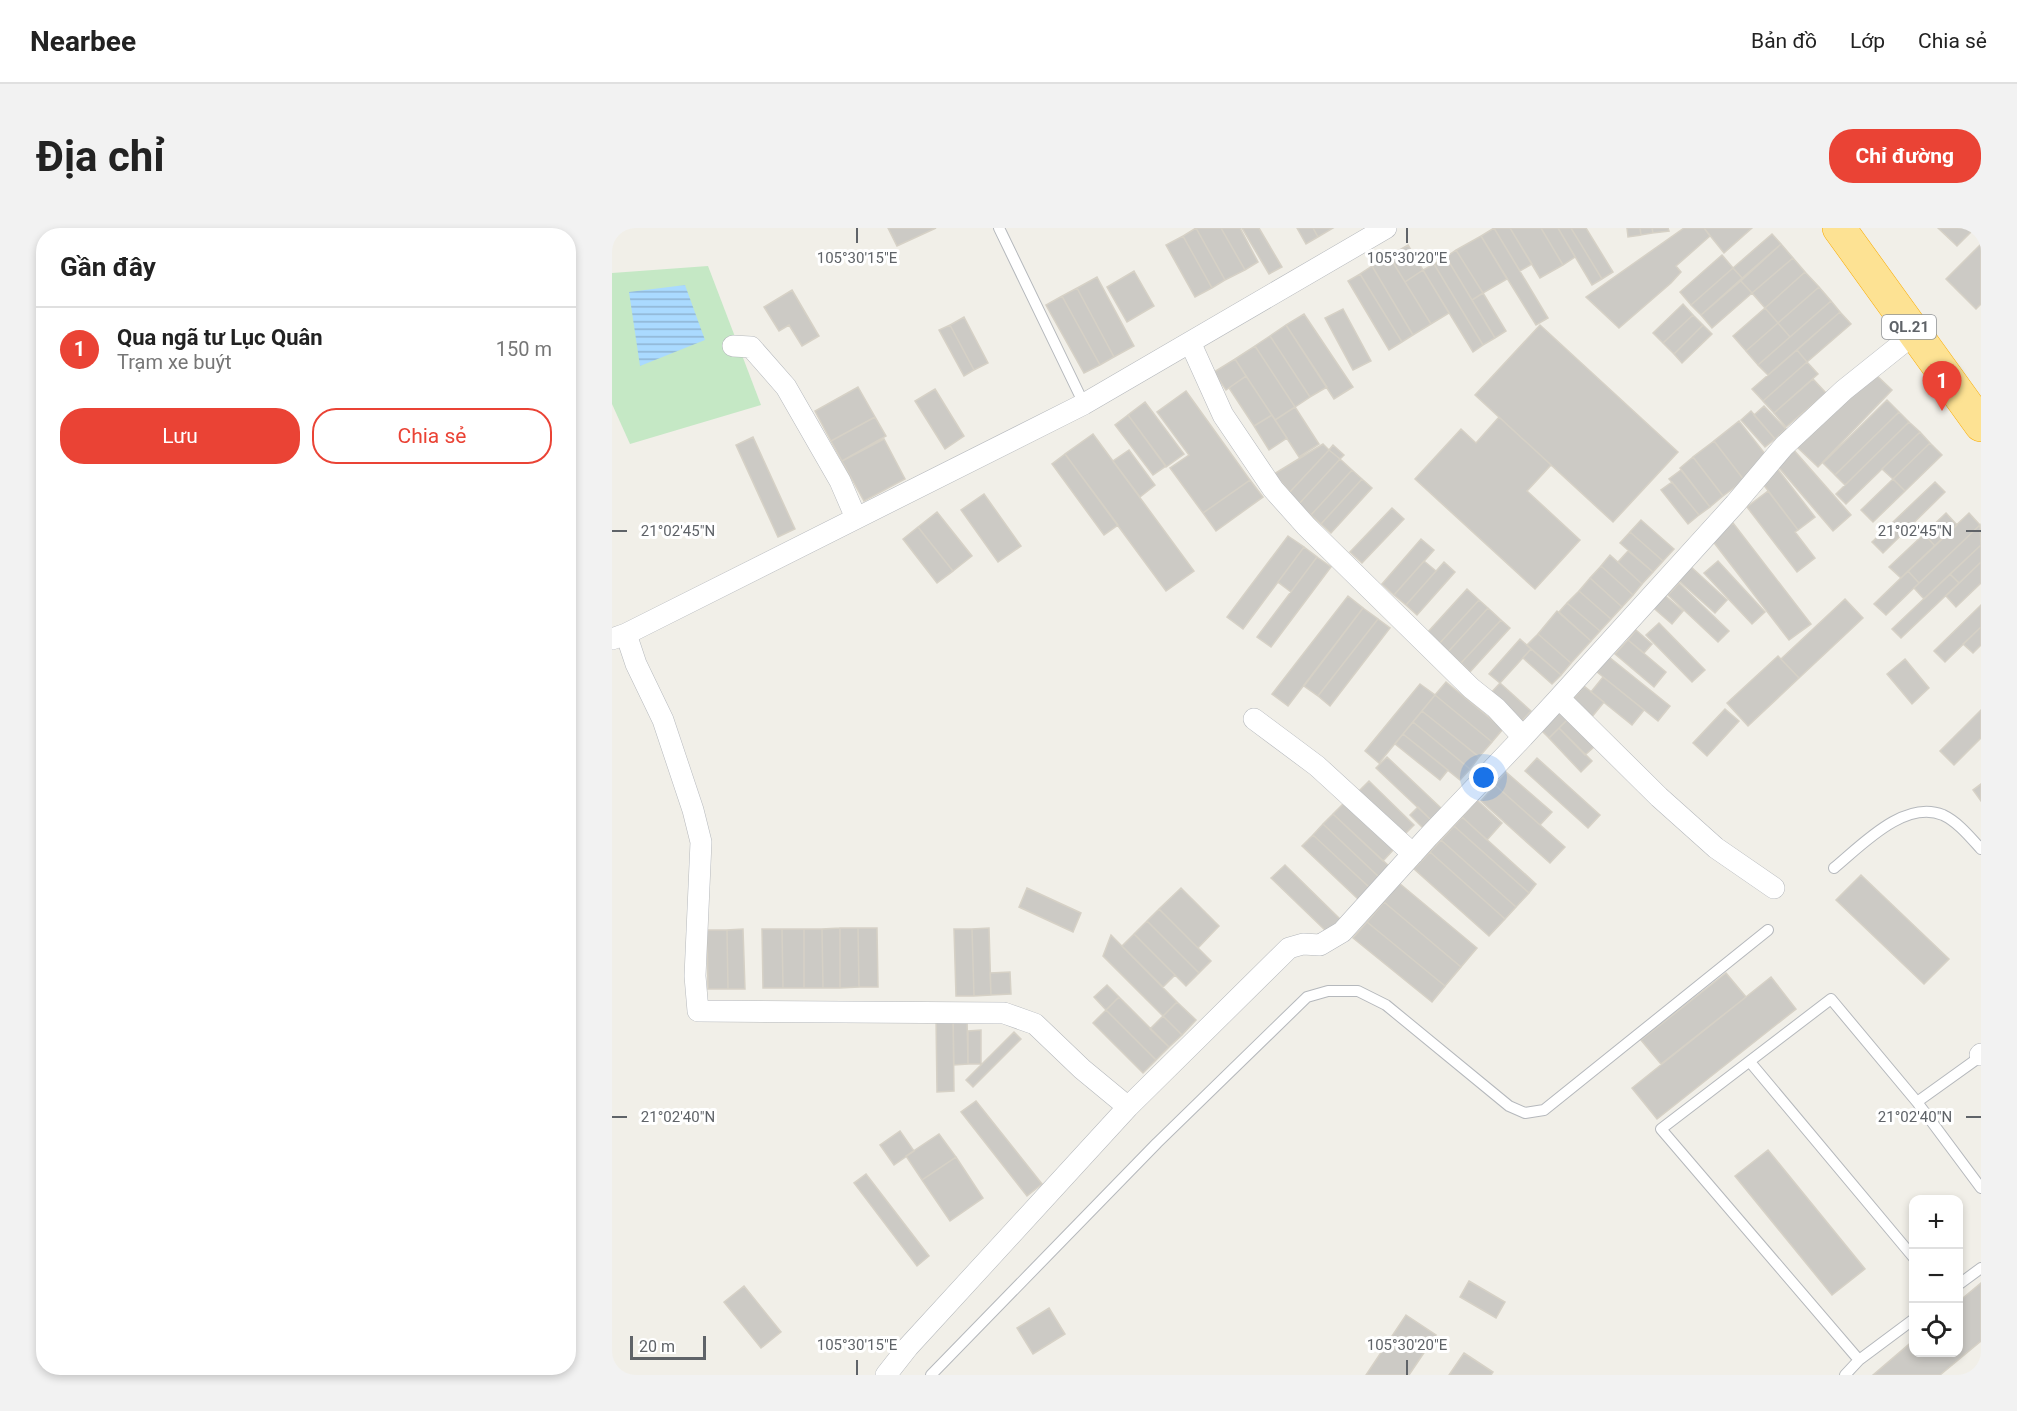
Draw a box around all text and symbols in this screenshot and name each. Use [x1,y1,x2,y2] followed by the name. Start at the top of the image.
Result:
[30,25,136,58] text: Nearbee
[1751,29,1817,53] text: Bản đồ
[1850,29,1885,53] text: Lớp
[1918,29,1987,53] text: Chia sẻ
[1829,129,1981,183] button: Chỉ đường
[36,132,165,181] text: Địa chỉ
[817,249,898,267] text: 105°30'15"E
[1367,249,1448,267] text: 105°30'20"E
[60,252,156,282] text: Gần đây
[1882,315,1936,339] road number: QL.21
[117,325,323,350] text: Qua ngã tư Lục Quân
[74,337,85,361] text: 1
[496,337,552,361] text: 150 m
[117,350,232,374] text: Trạm xe buýt
[1922,362,1962,411] pin: 1
[60,408,300,464] button: Lưu
[312,408,552,464] button: Chia sẻ
[641,522,715,540] text: 21°02'45"N
[1878,522,1952,540] text: 21°02'45"N
[1469,763,1498,792] your location
[641,1108,715,1126] text: 21°02'40"N
[1878,1108,1952,1126] text: 21°02'40"N
[1909,1195,1963,1357] map controls
[1909,1195,1963,1249] button: +
[1909,1249,1963,1303] button: −
[1909,1303,1963,1357] button: locate
[630,1333,706,1360] scale bar
[817,1336,898,1354] text: 105°30'15"E
[1367,1336,1448,1354] text: 105°30'20"E
[639,1337,675,1356] text: 20 m

